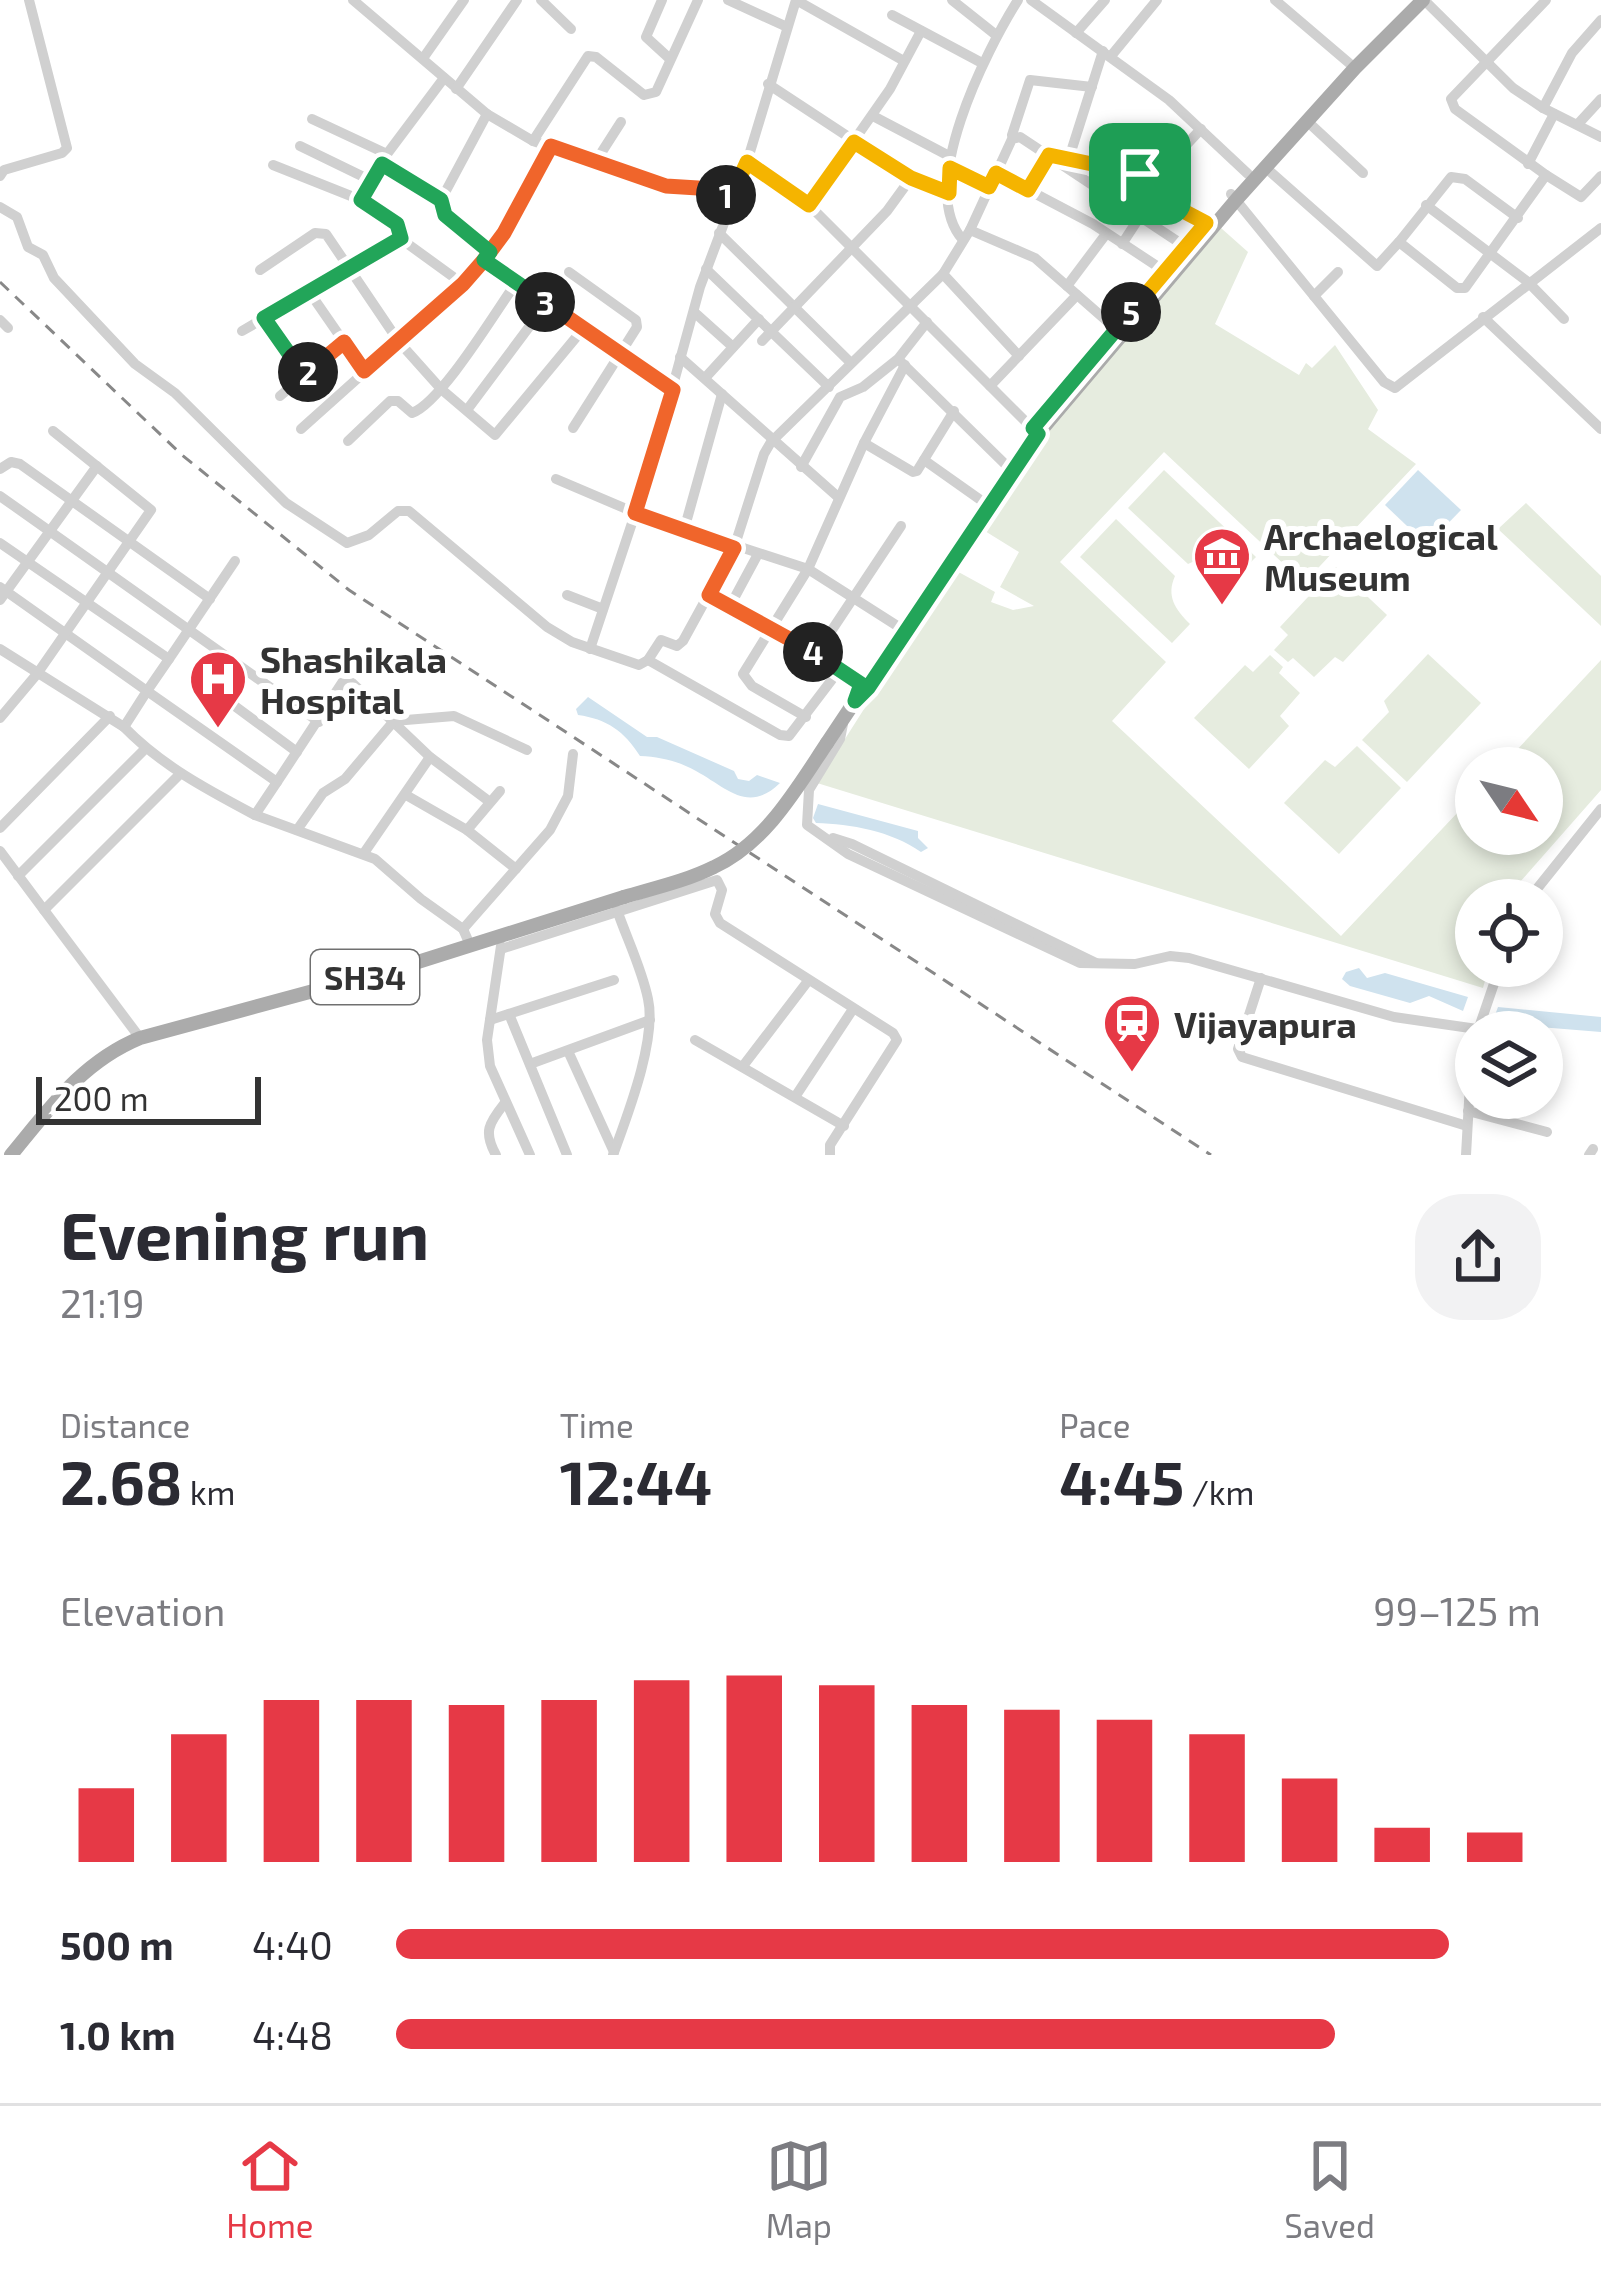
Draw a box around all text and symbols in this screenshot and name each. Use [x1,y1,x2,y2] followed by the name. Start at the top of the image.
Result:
[1089,123,1191,225] pin
[1107,141,1173,207] icon: arrive
[696,165,756,225] pin: 1
[719,175,733,215] text: 1
[515,272,575,332] pin: 3
[536,282,554,322] text: 3
[1101,282,1161,342] pin: 5
[1122,292,1140,332] text: 5
[278,342,338,402] pin: 2
[298,352,318,392] text: 2
[1264,514,1498,598] place label: Archaelogical Museum
[1191,525,1253,607] museum icon: Archaelogical Museum
[783,622,843,682] pin: 4
[802,632,824,672] text: 4
[260,637,447,721] place label: Shashikala Hospital
[187,648,249,730] hospital icon: Shashikala Hospital
[1455,747,1563,855] north arrow
[1455,747,1563,1119] map controls
[1455,879,1563,987] button: locate
[311,950,419,1004] road number: SH34
[1101,992,1163,1074] station icon: Vijayapura
[1174,1002,1357,1046] place label: Vijayapura
[1455,1011,1563,1119] button: layers
[36,1071,261,1124] scale bar
[54,1078,149,1118] text: 200 m
[60,1194,429,1273] text: Evening run
[1415,1194,1541,1320] button: share
[60,1279,144,1326] text: 21:19
[60,1405,190,1445] text: Distance
[560,1405,634,1445] text: Time
[1059,1405,1130,1445] text: Pace
[60,1445,182,1517] text: 2.68
[560,1445,712,1517] text: 12:44
[1059,1445,1184,1517] text: 4:45
[182,1472,235,1512] text: km
[1184,1472,1254,1512] text: /km
[60,1587,225,1634] text: Elevation
[1373,1587,1541,1634] text: 99–125 m
[60,1921,174,1968] text: 500 m
[252,1921,333,1968] text: 4:40
[60,2011,176,2058] text: 1.0 km
[252,2011,333,2058] text: 4:48
[226,2133,314,2245] tab: Home
[766,2133,832,2245] tab: Map
[1284,2133,1375,2245] tab: Saved

